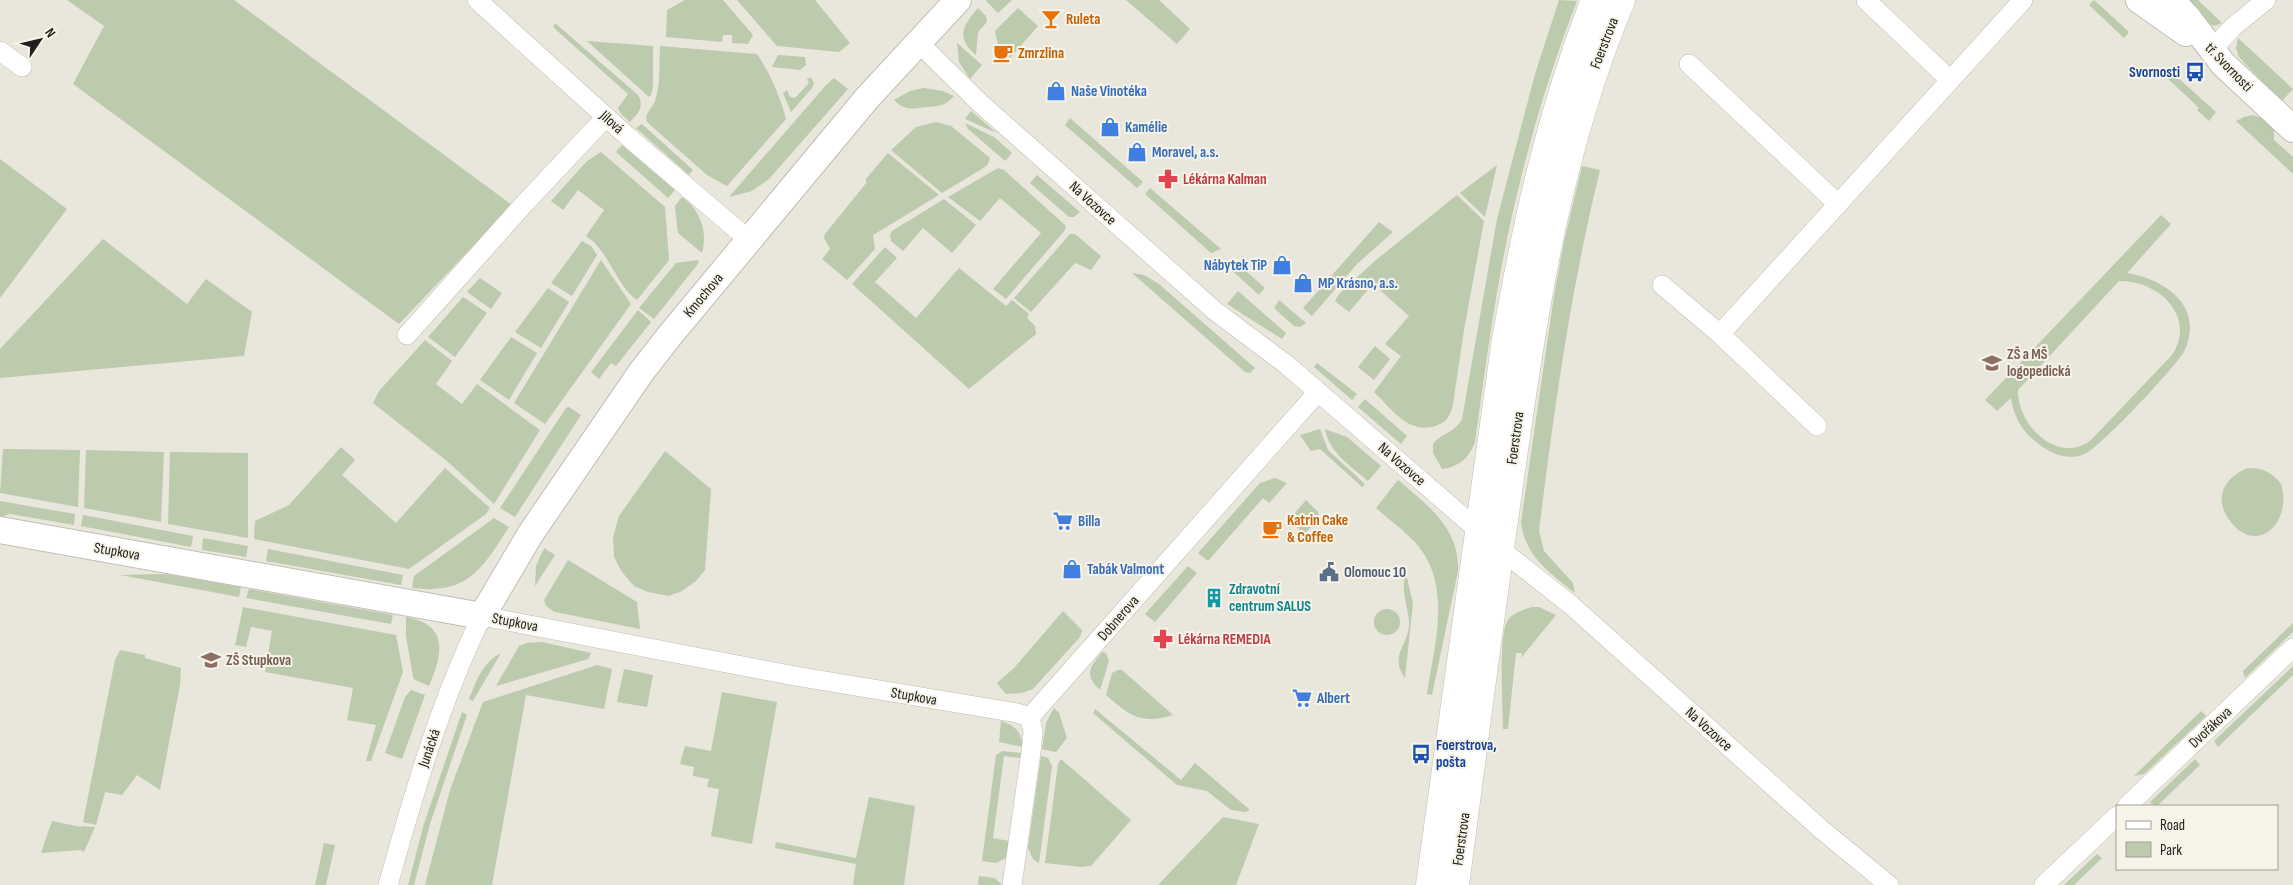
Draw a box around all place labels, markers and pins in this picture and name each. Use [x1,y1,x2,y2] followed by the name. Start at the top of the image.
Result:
[1040,8,1062,30] bar icon: Ruleta
[1066,10,1100,29] place label: Ruleta
[992,42,1014,64] cafe icon: Zmrzlina
[1018,44,1064,63] place label: Zmrzlina
[2184,61,2206,83] bus stop icon: Svornosti
[2129,63,2180,82] place label: Svornosti
[1045,80,1067,102] shop icon: Naše Vinotéka
[1071,82,1147,101] place label: Naše Vinotéka
[1099,116,1121,138] shop icon: Kamélie
[1125,118,1167,137] place label: Kamélie
[1126,141,1148,163] shop icon: Moravel, a.s.
[1152,143,1219,162] place label: Moravel, a.s.
[1157,168,1179,190] pharmacy icon: Lékárna Kalman
[1183,170,1267,189] place label: Lékárna Kalman
[1271,254,1293,276] shop icon: Nábytek TiP
[1204,256,1267,275] place label: Nábytek TiP
[1292,272,1314,294] shop icon: MP Krásno, a.s.
[1318,274,1398,293] place label: MP Krásno, a.s.
[2007,345,2071,381] place label: ZŠ a MŠ logopedická
[1981,352,2003,374] school or university icon: ZŠ a MŠ logopedická
[1052,510,1074,532] supermarket icon: Billa
[1287,511,1348,547] place label: Katrin Cake & Coffee
[1078,512,1100,531] place label: Billa
[1261,518,1283,540] cafe icon: Katrin Cake & Coffee
[1061,558,1083,580] shop icon: Tabák Valmont
[1087,560,1164,579] place label: Tabák Valmont
[1318,561,1340,583] public building icon: Olomouc 10
[1344,563,1406,582] place label: Olomouc 10
[1229,580,1311,616] place label: Zdravotní centrum SALUS
[1203,587,1225,609] building icon: Zdravotní centrum SALUS
[1152,628,1174,650] pharmacy icon: Lékárna REMEDIA
[1178,630,1271,649] place label: Lékárna REMEDIA
[200,649,222,671] school or university icon: ZŠ Stupkova
[226,651,291,670] place label: ZŠ Stupkova
[1291,687,1313,709] supermarket icon: Albert
[1316,689,1350,708] place label: Albert
[1436,736,1497,772] place label: Foerstrova, pošta
[1410,743,1432,765] bus stop icon: Foerstrova, pošta

